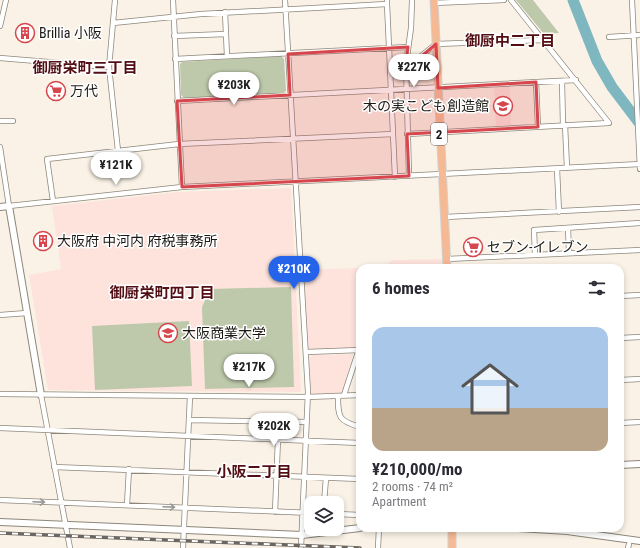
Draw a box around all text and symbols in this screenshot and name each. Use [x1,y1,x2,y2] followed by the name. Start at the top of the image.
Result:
[14,22,36,44] building icon: Brillia 小阪
[39,25,102,41] place label: Brillia 小阪
[465,32,555,50] district label: 御厨中二丁目
[386,54,442,88] pin: ¥227K
[32,59,138,77] district label: 御厨栄町三丁目
[397,59,431,74] text: ¥227K
[206,72,262,106] pin: ¥203K
[217,77,251,92] text: ¥203K
[45,80,67,102] supermarket icon: 万代
[70,83,98,99] place label: 万代
[492,95,514,117] school or university icon: 木の実こども創造館
[363,98,489,114] place label: 木の実こども創造館
[431,123,447,145] road number: 2
[88,152,144,186] pin: ¥121K
[99,157,133,172] text: ¥121K
[32,230,54,252] building icon: 大阪府 中河内 府税事務所
[57,233,217,249] place label: 大阪府 中河内 府税事務所
[462,236,484,258] supermarket icon: セブン-イレブン
[487,239,588,255] place label: セブン-イレブン
[266,256,322,290] pin: ¥210K
[277,261,311,276] text: ¥210K
[586,277,608,299] icon: filters
[372,278,430,298] text: 6 homes
[109,284,215,302] district label: 御厨栄町四丁目
[157,322,179,344] school or university icon: 大阪商業大学
[182,325,266,341] place label: 大阪商業大学
[454,353,526,425] icon: home
[221,354,277,388] pin: ¥217K
[232,359,266,374] text: ¥217K
[246,413,302,447] pin: ¥202K
[257,418,291,433] text: ¥202K
[372,459,463,479] text: ¥210,000/mo
[216,463,292,481] district label: 小阪二丁目
[372,479,453,494] text: 2 rooms · 74 m²
[372,494,426,509] text: Apartment
[304,496,344,536] map controls
[304,496,344,536] button: layers
[32,498,45,505] one-way arrow
[162,503,175,511] one-way arrow

